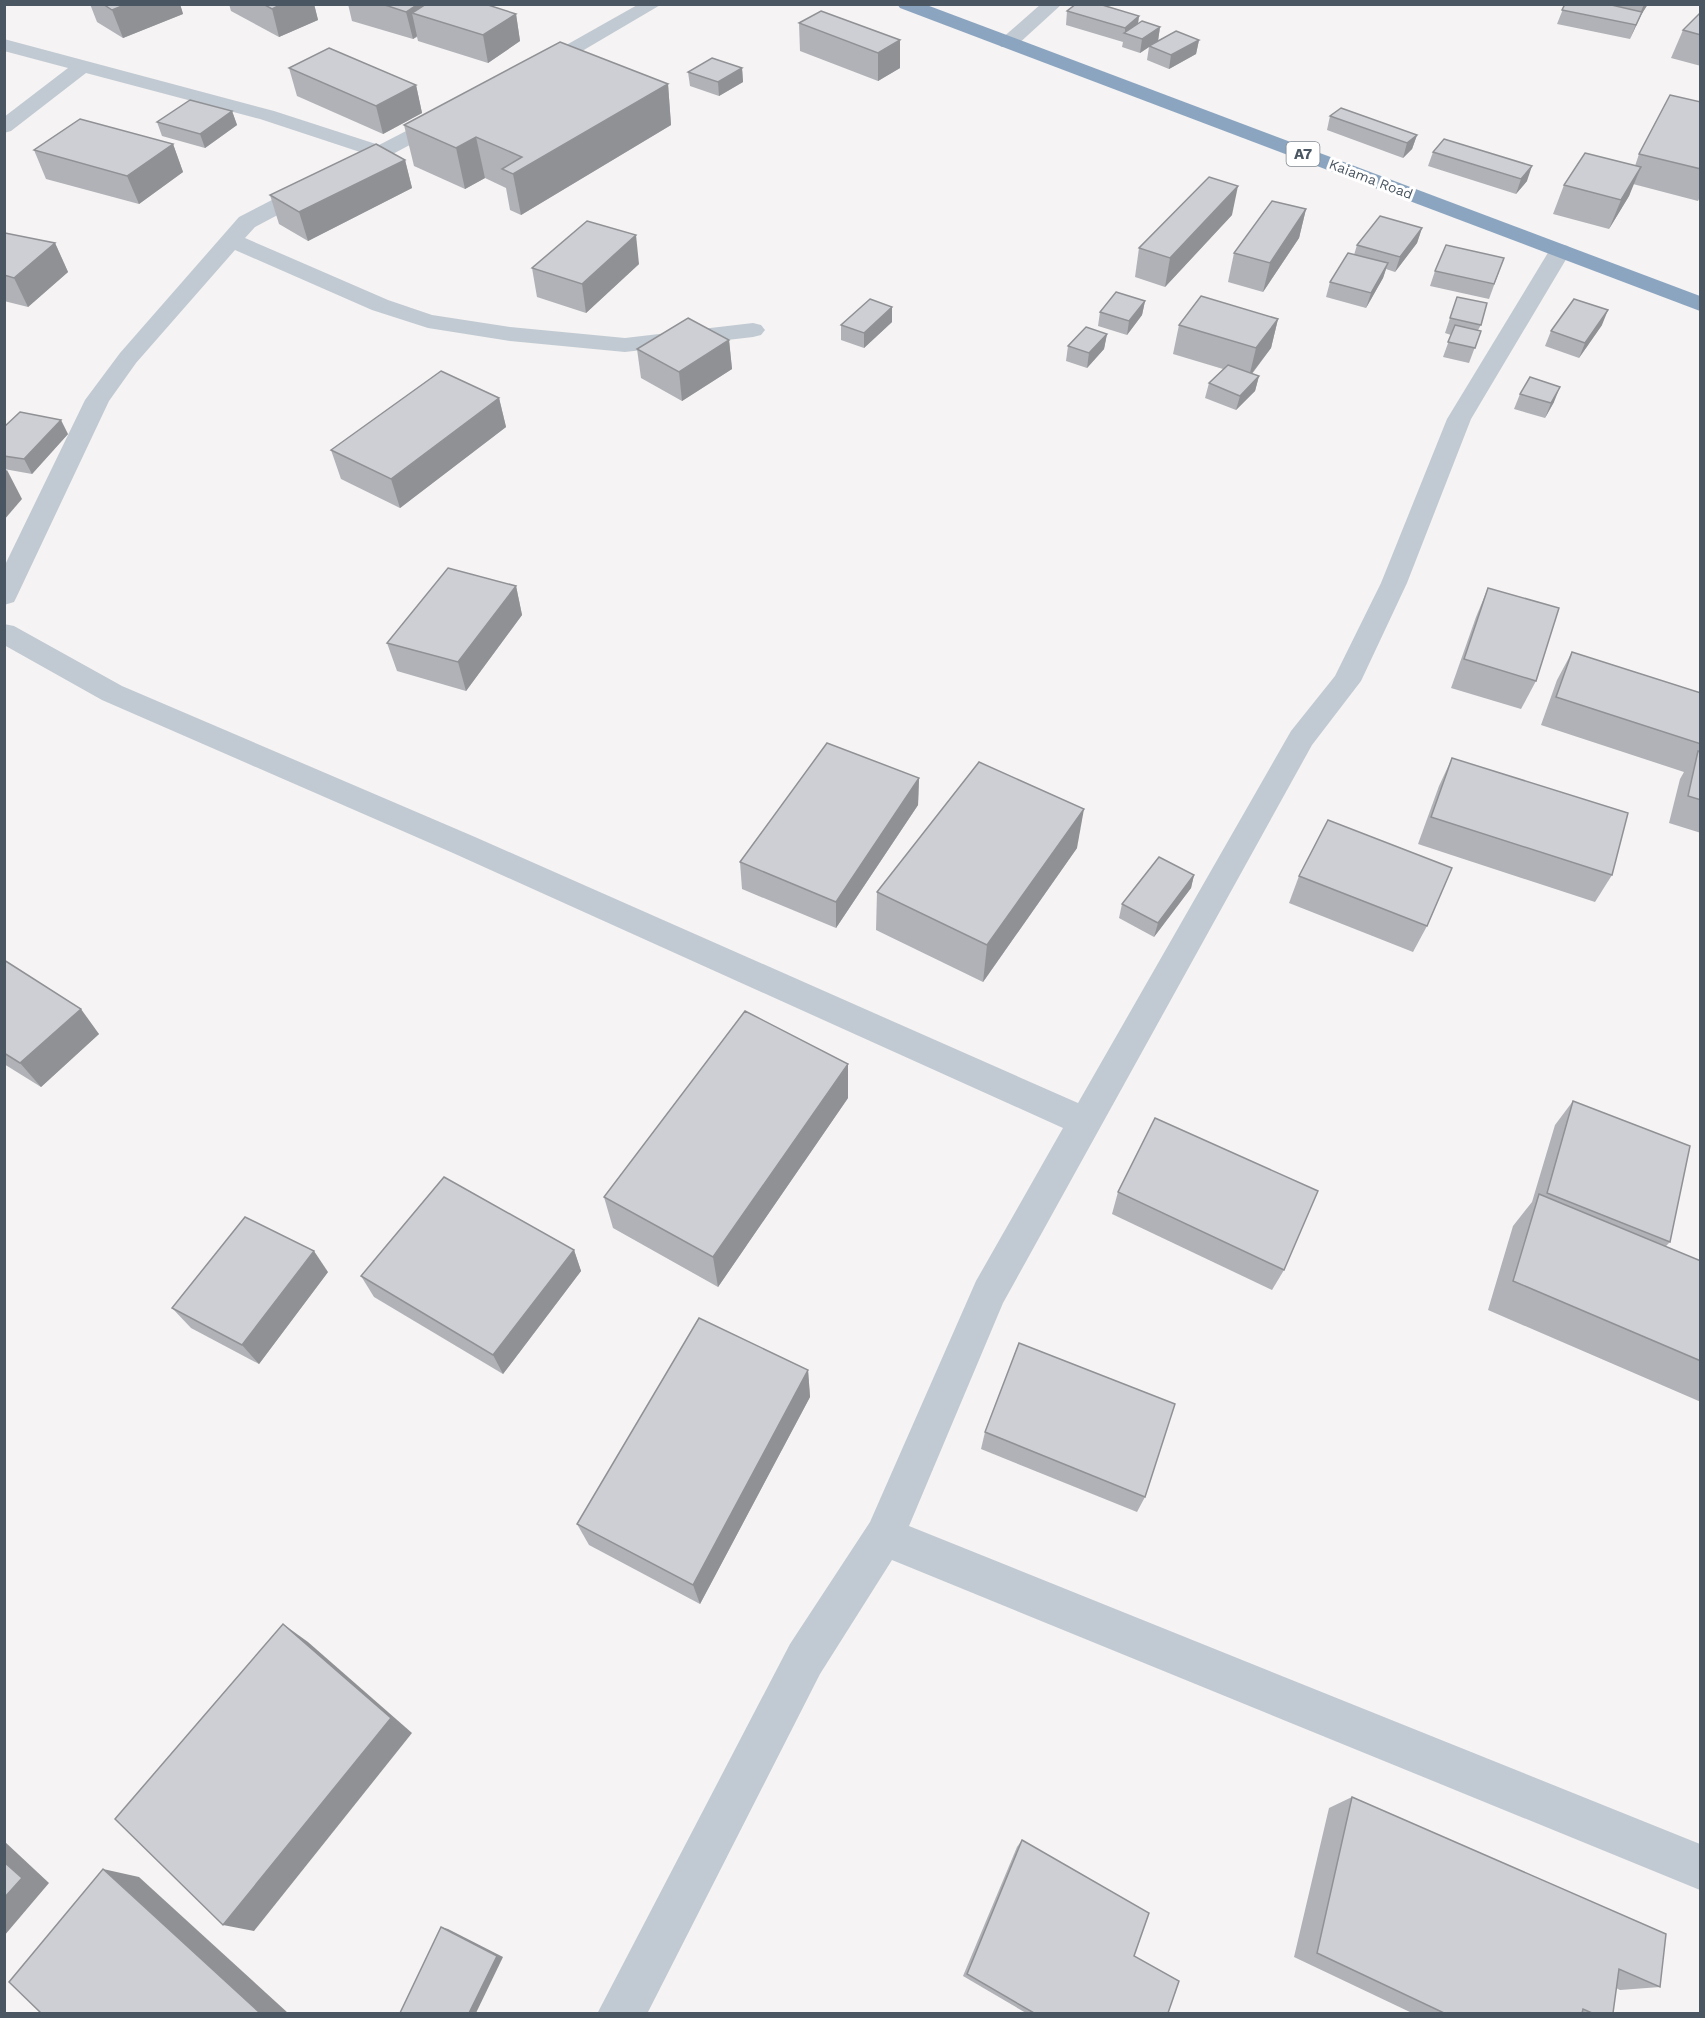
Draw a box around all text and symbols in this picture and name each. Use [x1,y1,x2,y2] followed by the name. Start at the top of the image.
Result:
[1286,142,1320,166] road number: A7
[1327,156,1415,202] street label: Kaiama Road

